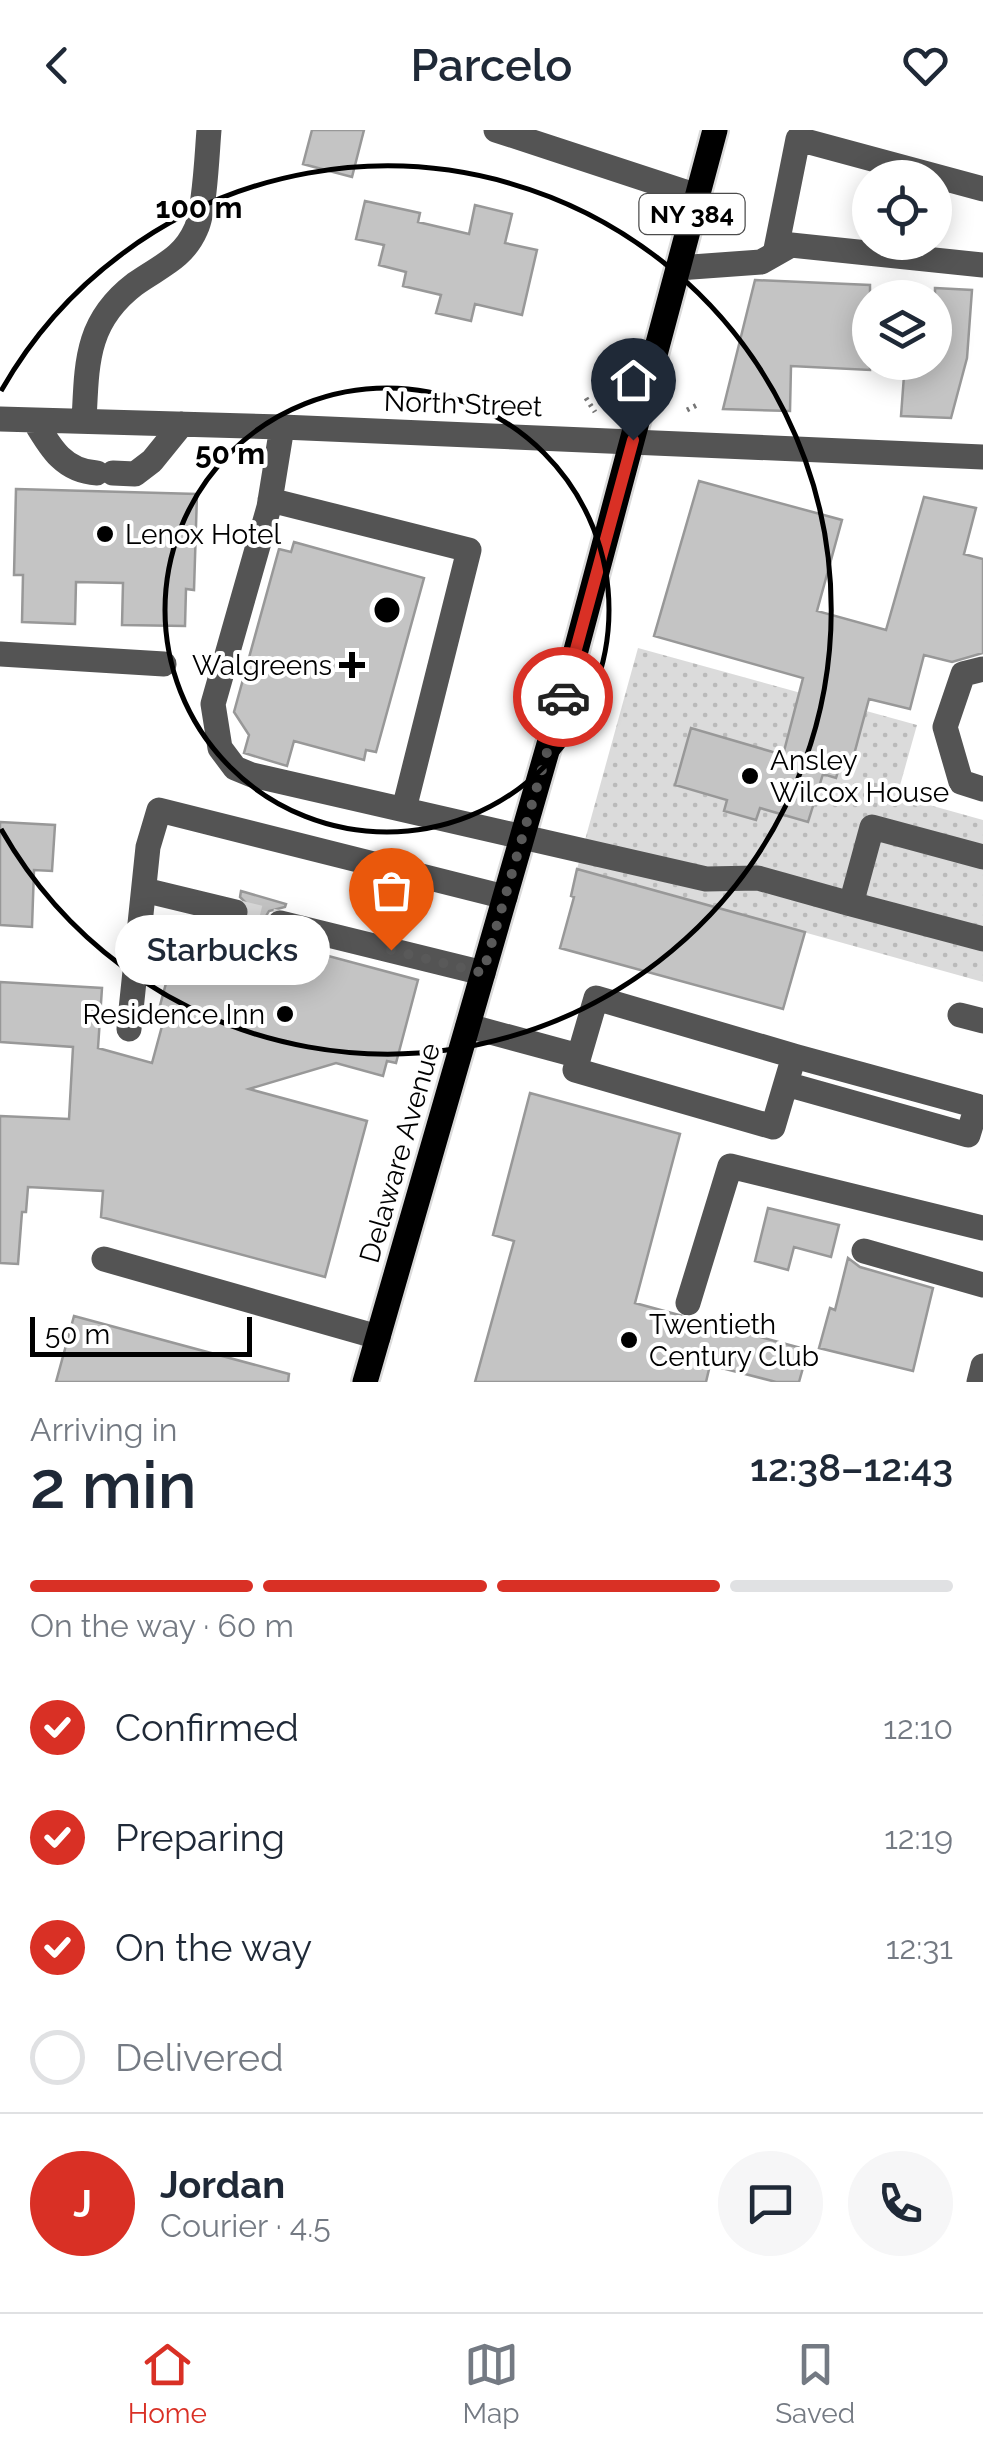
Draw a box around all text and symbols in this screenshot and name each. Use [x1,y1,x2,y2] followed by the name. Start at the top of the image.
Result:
[30,38,85,93] icon: back
[898,38,953,93] icon: heart
[411,39,572,92] text: Parcelo
[852,160,952,380] map controls
[852,160,952,260] button: locate
[156,190,242,225] text: 100 m
[640,194,744,234] road number: NY 384
[852,280,952,380] button: layers
[591,338,676,441] pin
[606,353,661,408] icon: home
[383,385,543,423] street label: North Street
[195,436,265,471] text: 50 m
[125,518,281,551] place label: Lenox Hotel
[94,523,116,545] marker: Lenox Hotel
[369,592,405,628] centre of rings
[513,647,613,747] courier
[192,649,332,682] place label: Walgreens
[341,654,363,676] marker: Walgreens
[536,670,591,725] icon: car
[770,744,949,809] place label: Ansley Wilcox House
[739,765,761,787] marker: Ansley Wilcox House
[349,848,434,951] pin
[364,863,419,918] icon: bag
[116,915,331,985] callout: Starbucks
[147,931,298,968] text: Starbucks
[83,998,265,1031] place label: Residence Inn
[274,1003,296,1025] marker: Residence Inn
[353,1039,447,1267] street label: Delaware Avenue
[649,1308,819,1373] place label: Twentieth Century Club
[30,1312,252,1356] scale bar
[45,1318,110,1351] text: 50 m
[618,1329,640,1351] marker: Twentieth Century Club
[30,1411,177,1448] text: Arriving in
[750,1445,953,1490] text: 12:38–12:43
[30,1447,197,1523] text: 2 min
[30,1607,294,1644] text: On the way · 60 m
[30,1700,85,1755] icon: check
[115,1705,299,1750] text: Confirmed
[883,1709,953,1746] text: 12:10
[30,1810,85,1865] icon: check
[115,1815,285,1860] text: Preparing
[884,1819,953,1856] text: 12:19
[30,1920,85,1975] icon: check
[115,1925,312,1970] text: On the way
[886,1929,953,1966] text: 12:31
[115,2035,284,2080] text: Delivered
[718,2151,823,2256] button: chat
[848,2151,953,2256] button: phone
[160,2162,285,2207] text: Jordan
[73,2181,92,2226] text: J
[160,2207,331,2244] text: Courier · 4.5
[128,2337,207,2430] tab: Home
[463,2337,520,2430] tab: Map
[775,2337,855,2430] tab: Saved

